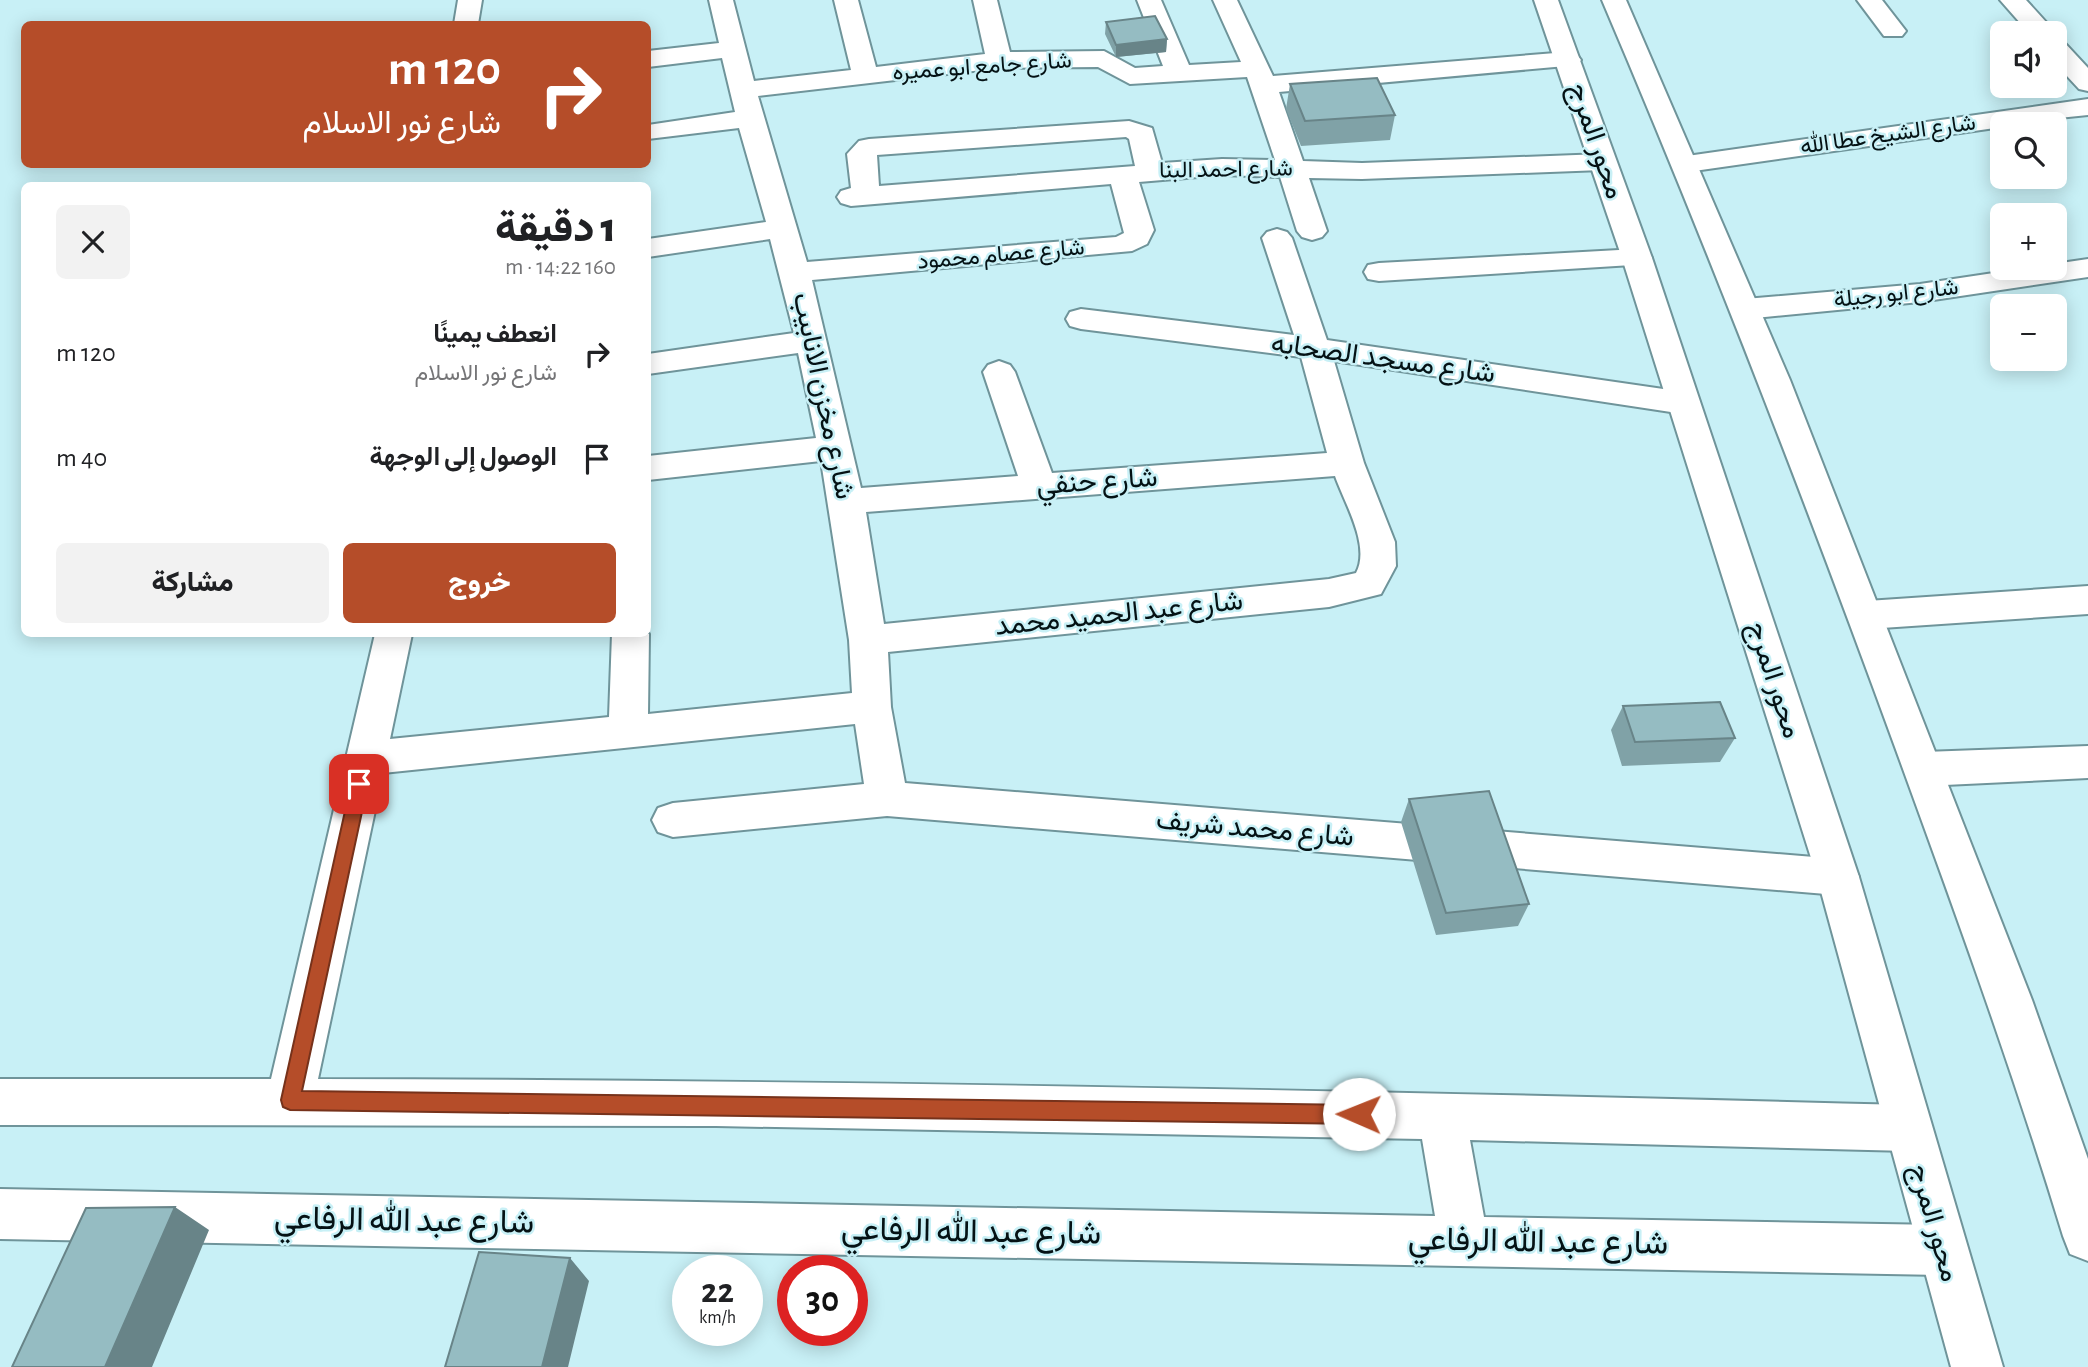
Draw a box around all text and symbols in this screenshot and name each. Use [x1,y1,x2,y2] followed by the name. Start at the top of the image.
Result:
[1990,21,2067,371] map controls
[1990,21,2067,98] button: sound
[388,45,501,94] text: 120 m
[525,49,616,140] icon: right
[892,49,1073,88] street label: شارع جامع ابو عميره
[1560,79,1629,204] street label: محور المرج
[303,107,501,139] text: شارع نور الاسلام
[1798,108,1978,162] street label: شارع الشيخ عطا الله
[1990,112,2067,189] button: search
[1159,157,1293,186] street label: شارع احمد البنا
[1990,203,2067,280] button: +
[56,205,130,279] button: close
[495,207,616,249] text: 1 دقيقة
[916,236,1086,277] street label: شارع عصام محمود
[505,256,616,279] text: 160 m · 14:22
[1833,276,1960,315] street label: شارع ابو رجيلة
[784,290,859,503] street label: شارع مخزن الانابيب
[1990,294,2067,371] button: −
[433,321,557,347] text: انعطف يمينًا
[1269,329,1497,392] street label: شارع مسجد الصحابه
[578,335,616,373] icon: right
[56,340,116,366] text: 120 m
[414,362,557,385] text: شارع نور الاسلام
[578,440,616,478] icon: arrive
[369,444,557,470] text: الوصول إلى الوجهة
[56,445,107,471] text: 40 m
[1036,464,1159,507] street label: شارع حنفي
[56,543,329,623] button: مشاركة
[343,543,616,623] button: خروج
[994,587,1245,644] street label: شارع عبد الحميد محمد
[1739,618,1806,743] street label: محور المرج
[329,754,389,814] pin
[340,765,378,803] icon: arrive
[1155,806,1355,855] street label: شارع محمد شريف
[1322,1077,1396,1151] position arrow
[1901,1161,1964,1286] street label: محور المرج
[273,1197,535,1248] street label: شارع عبد الله الرفاعي
[840,1208,1102,1259] street label: شارع عبد الله الرفاعي
[1407,1218,1669,1269] street label: شارع عبد الله الرفاعي
[777,1255,868,1346] speed limit sign: 30
[701,1274,734,1309] text: 22
[699,1309,736,1327] text: km/h

